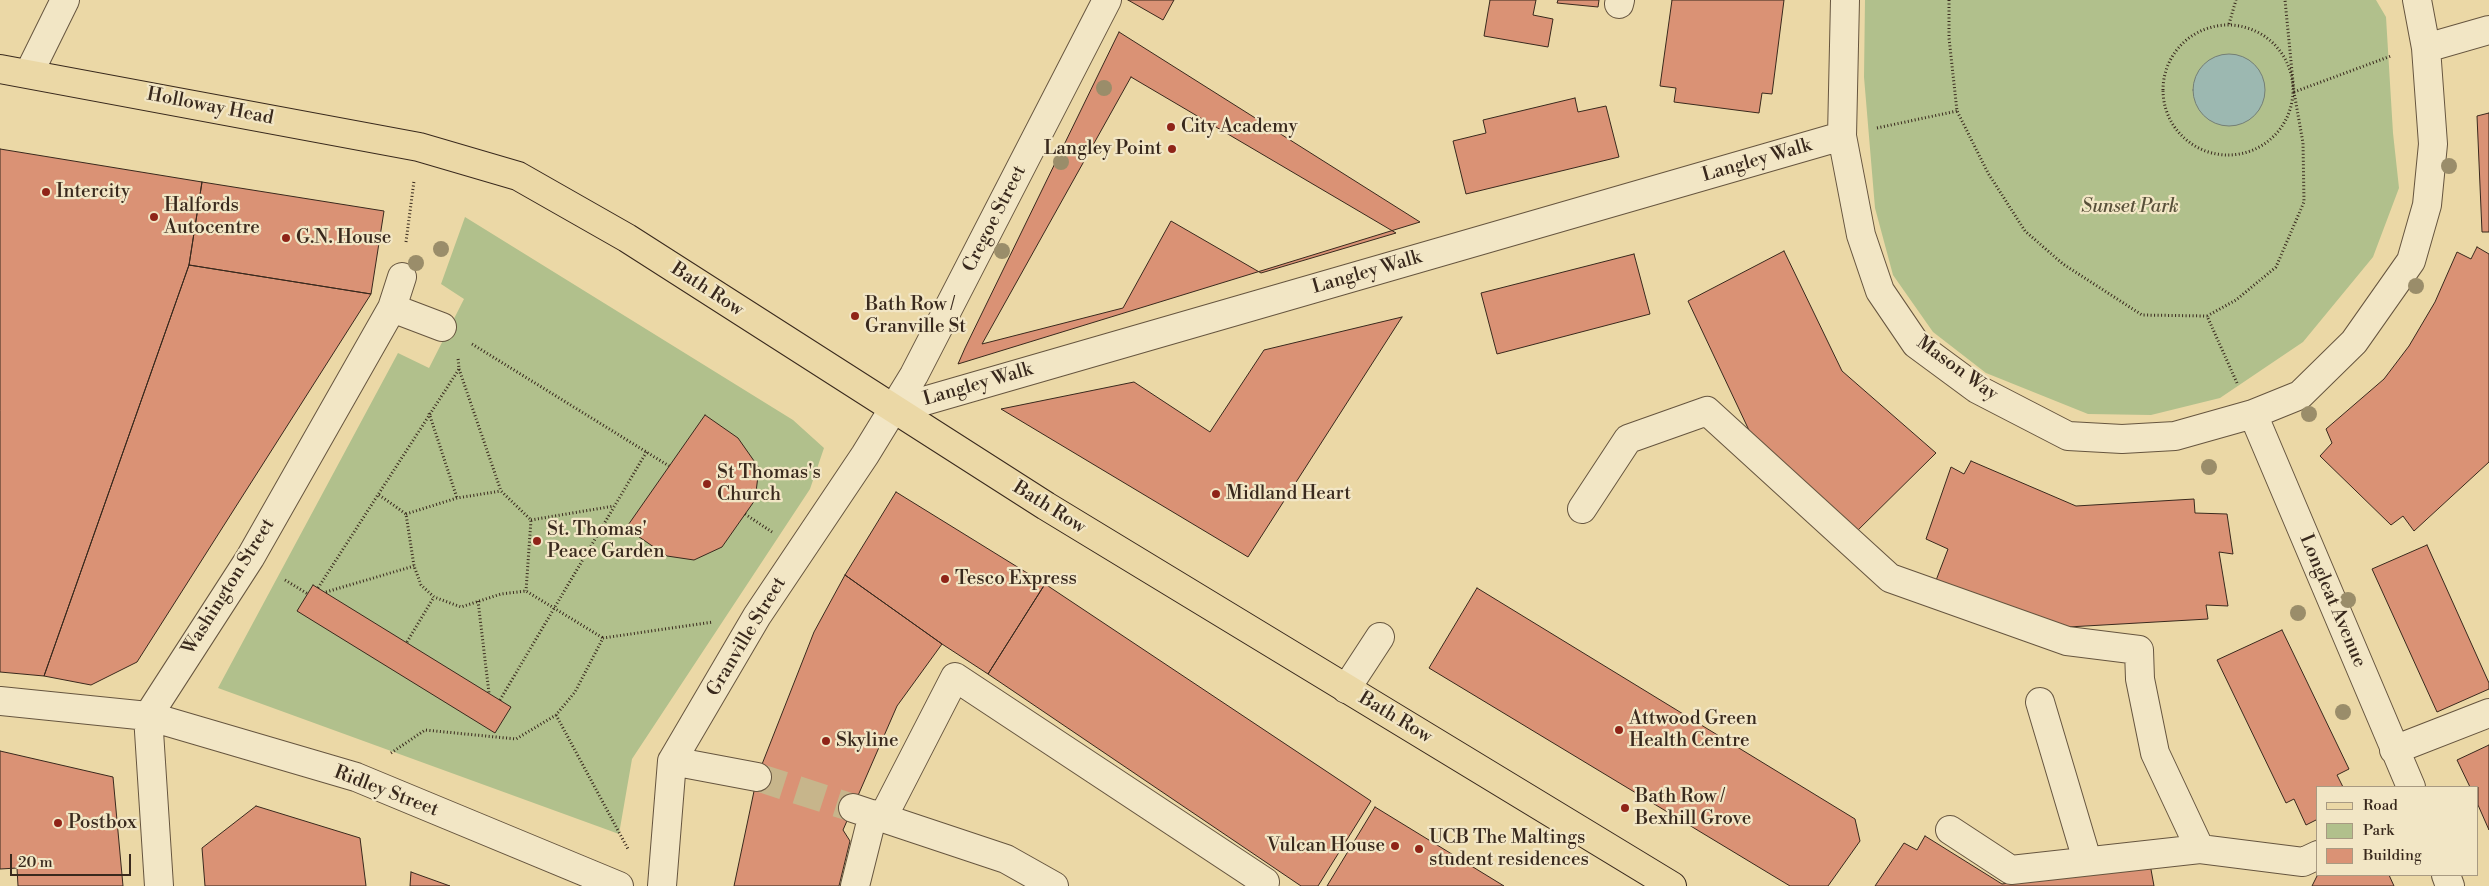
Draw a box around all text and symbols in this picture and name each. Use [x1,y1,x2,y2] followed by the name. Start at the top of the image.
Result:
[145,84,275,130] street label: Holloway Head
[1181,116,1298,138] place label: City Academy
[1165,121,1177,133] marker: City Academy
[1700,134,1814,188] street label: Langley Walk
[1044,138,1162,160] place label: Langley Point
[1166,143,1178,155] marker: Langley Point
[958,162,1032,276] street label: Cregoe Street
[56,181,130,203] place label: Intercity
[40,186,52,198] marker: Intercity
[164,195,260,239] place label: Halfords Autocentre
[2081,196,2179,218] park label: Sunset Park
[148,211,160,223] marker: Halfords Autocentre
[296,227,391,249] place label: G.N. House
[280,232,292,244] marker: G.N. House
[1310,246,1424,300] street label: Langley Walk
[667,258,747,322] street label: Bath Row
[865,294,966,338] place label: Bath Row / Granville St
[849,310,861,322] marker: Bath Row / Granville St
[1912,332,2002,406] street label: Mason Way
[921,358,1035,412] street label: Langley Walk
[717,462,821,506] place label: St Thomas's Church
[1008,477,1090,539] street label: Bath Row
[701,478,713,490] marker: St Thomas's Church
[1226,483,1351,505] place label: Midland Heart
[1210,488,1222,500] marker: Midland Heart
[178,515,280,659] street label: Washington Street
[547,519,664,563] place label: St. Thomas' Peace Garden
[2294,531,2370,671] street label: Longleat Avenue
[531,535,543,547] marker: St. Thomas' Peace Garden
[955,568,1077,590] place label: Tesco Express
[702,573,792,701] street label: Granville Street
[939,573,951,585] marker: Tesco Express
[1354,687,1436,749] street label: Bath Row
[1629,708,1757,752] place label: Attwood Green Health Centre
[1613,724,1625,736] marker: Attwood Green Health Centre
[836,730,899,752] place label: Skyline
[820,735,832,747] marker: Skyline
[331,762,441,822] street label: Ridley Street
[1635,786,1751,830] place label: Bath Row / Bexhill Grove
[2316,786,2479,876] legend
[2363,796,2398,815] text: Road
[1619,802,1631,814] marker: Bath Row / Bexhill Grove
[68,812,137,834] place label: Postbox
[52,817,64,829] marker: Postbox
[2363,821,2394,840] text: Park
[1429,827,1589,871] place label: UCB The Maltings student residences
[1267,835,1385,857] place label: Vulcan House
[1389,840,1401,852] marker: Vulcan House
[1413,843,1425,855] marker: UCB The Maltings student residences
[12,844,134,876] scale bar
[2363,846,2422,865] text: Building
[18,853,53,872] text: 20 m

